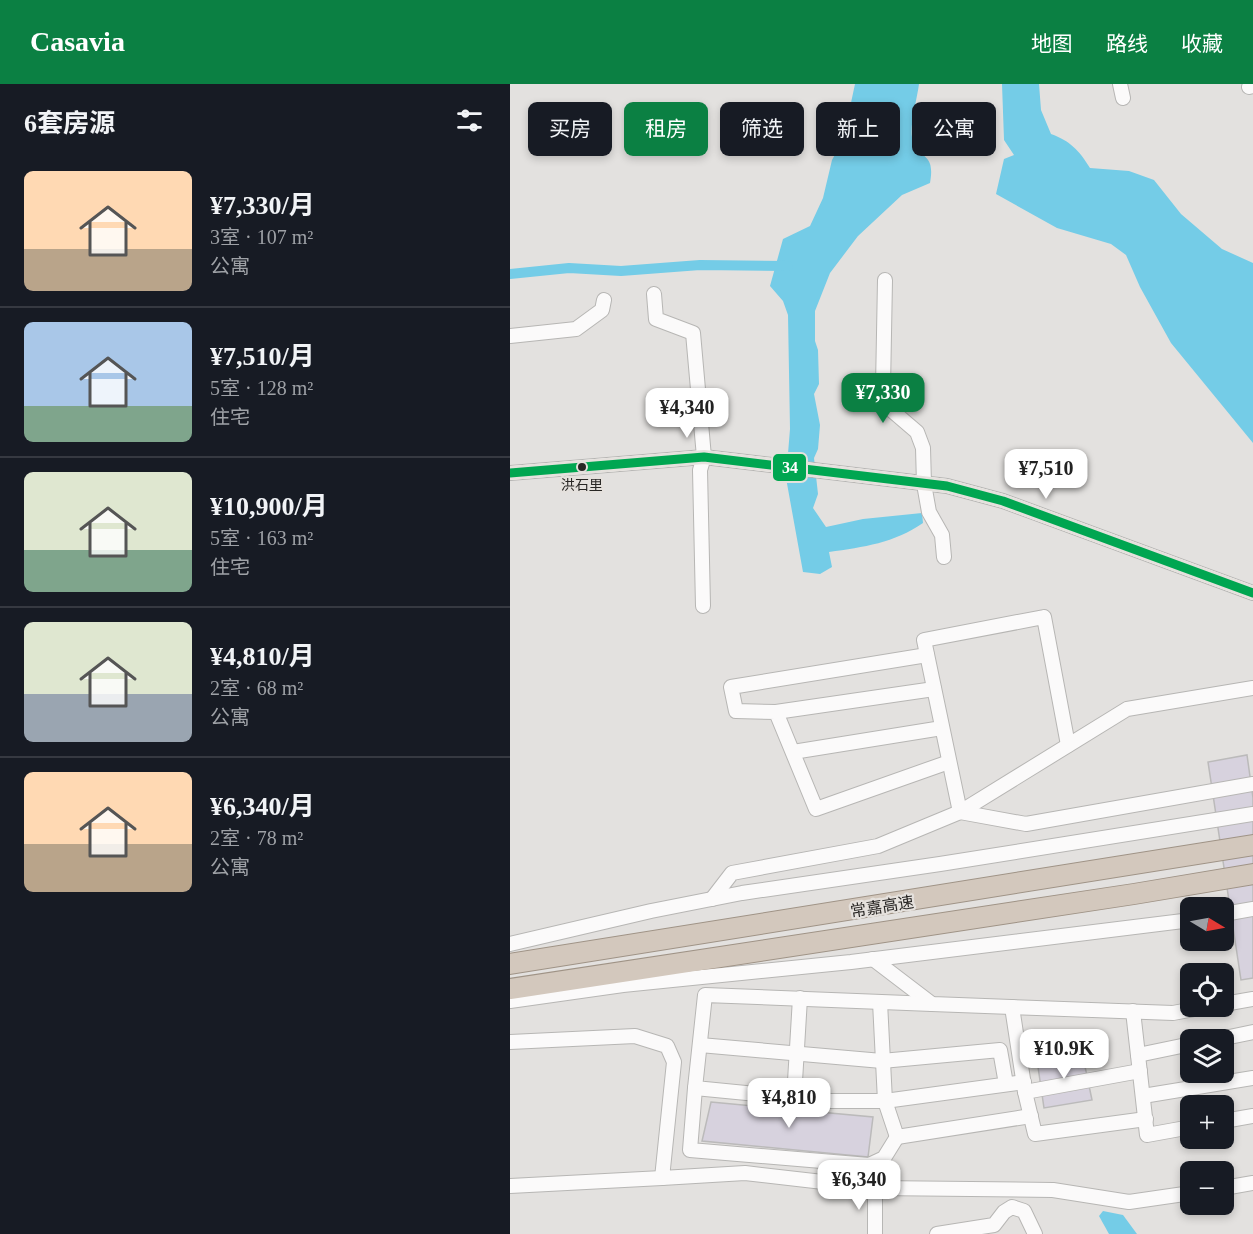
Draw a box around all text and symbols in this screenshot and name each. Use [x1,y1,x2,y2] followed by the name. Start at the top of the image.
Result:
[30,26,125,57] text: Casavia
[1031,32,1073,56] text: 地图
[1106,32,1148,56] text: 路线
[1181,32,1223,56] text: 收藏
[528,102,612,156] chip: 买房
[624,102,708,156] chip: 租房
[720,102,804,156] chip: 筛选
[816,102,900,156] chip: 新上
[912,102,996,156] chip: 公寓
[453,104,486,137] icon: filters
[24,109,115,138] text: 6套房源
[210,191,315,220] text: ¥7,330/月
[72,195,144,267] icon: home
[210,226,313,248] text: 3室 · 107 m²
[210,255,250,277] text: 公寓
[210,342,315,371] text: ¥7,510/月
[72,346,144,418] icon: home
[834,373,932,424] pin: ¥7,330
[210,377,313,399] text: 5室 · 128 m²
[856,381,911,403] text: ¥7,330
[638,388,736,439] pin: ¥4,340
[660,396,715,418] text: ¥4,340
[210,406,250,428] text: 住宅
[997,449,1095,500] pin: ¥7,510
[772,453,807,482] line badge: 34
[1019,457,1074,479] text: ¥7,510
[782,459,798,476] text: 34
[576,461,588,473] marker: 洪石里
[561,477,603,493] place label: 洪石里
[210,492,328,521] text: ¥10,900/月
[72,496,144,568] icon: home
[210,527,313,549] text: 5室 · 163 m²
[210,556,250,578] text: 住宅
[210,642,315,671] text: ¥4,810/月
[72,646,144,718] icon: home
[210,677,303,699] text: 2室 · 68 m²
[210,706,250,728] text: 公寓
[210,792,315,821] text: ¥6,340/月
[72,796,144,868] icon: home
[210,827,303,849] text: 2室 · 78 m²
[210,856,250,878] text: 公寓
[849,893,915,920] street label: 常嘉高速
[1180,897,1234,951] north arrow
[1180,897,1234,1215] map controls
[1180,963,1234,1017] button: locate
[1015,1029,1113,1080] pin: ¥10.9K
[1180,1029,1234,1083] button: layers
[1034,1037,1094,1059] text: ¥10.9K
[740,1078,838,1129] pin: ¥4,810
[762,1086,817,1108] text: ¥4,810
[1180,1095,1234,1149] button: +
[810,1160,908,1211] pin: ¥6,340
[1180,1161,1234,1215] button: −
[832,1168,887,1190] text: ¥6,340

